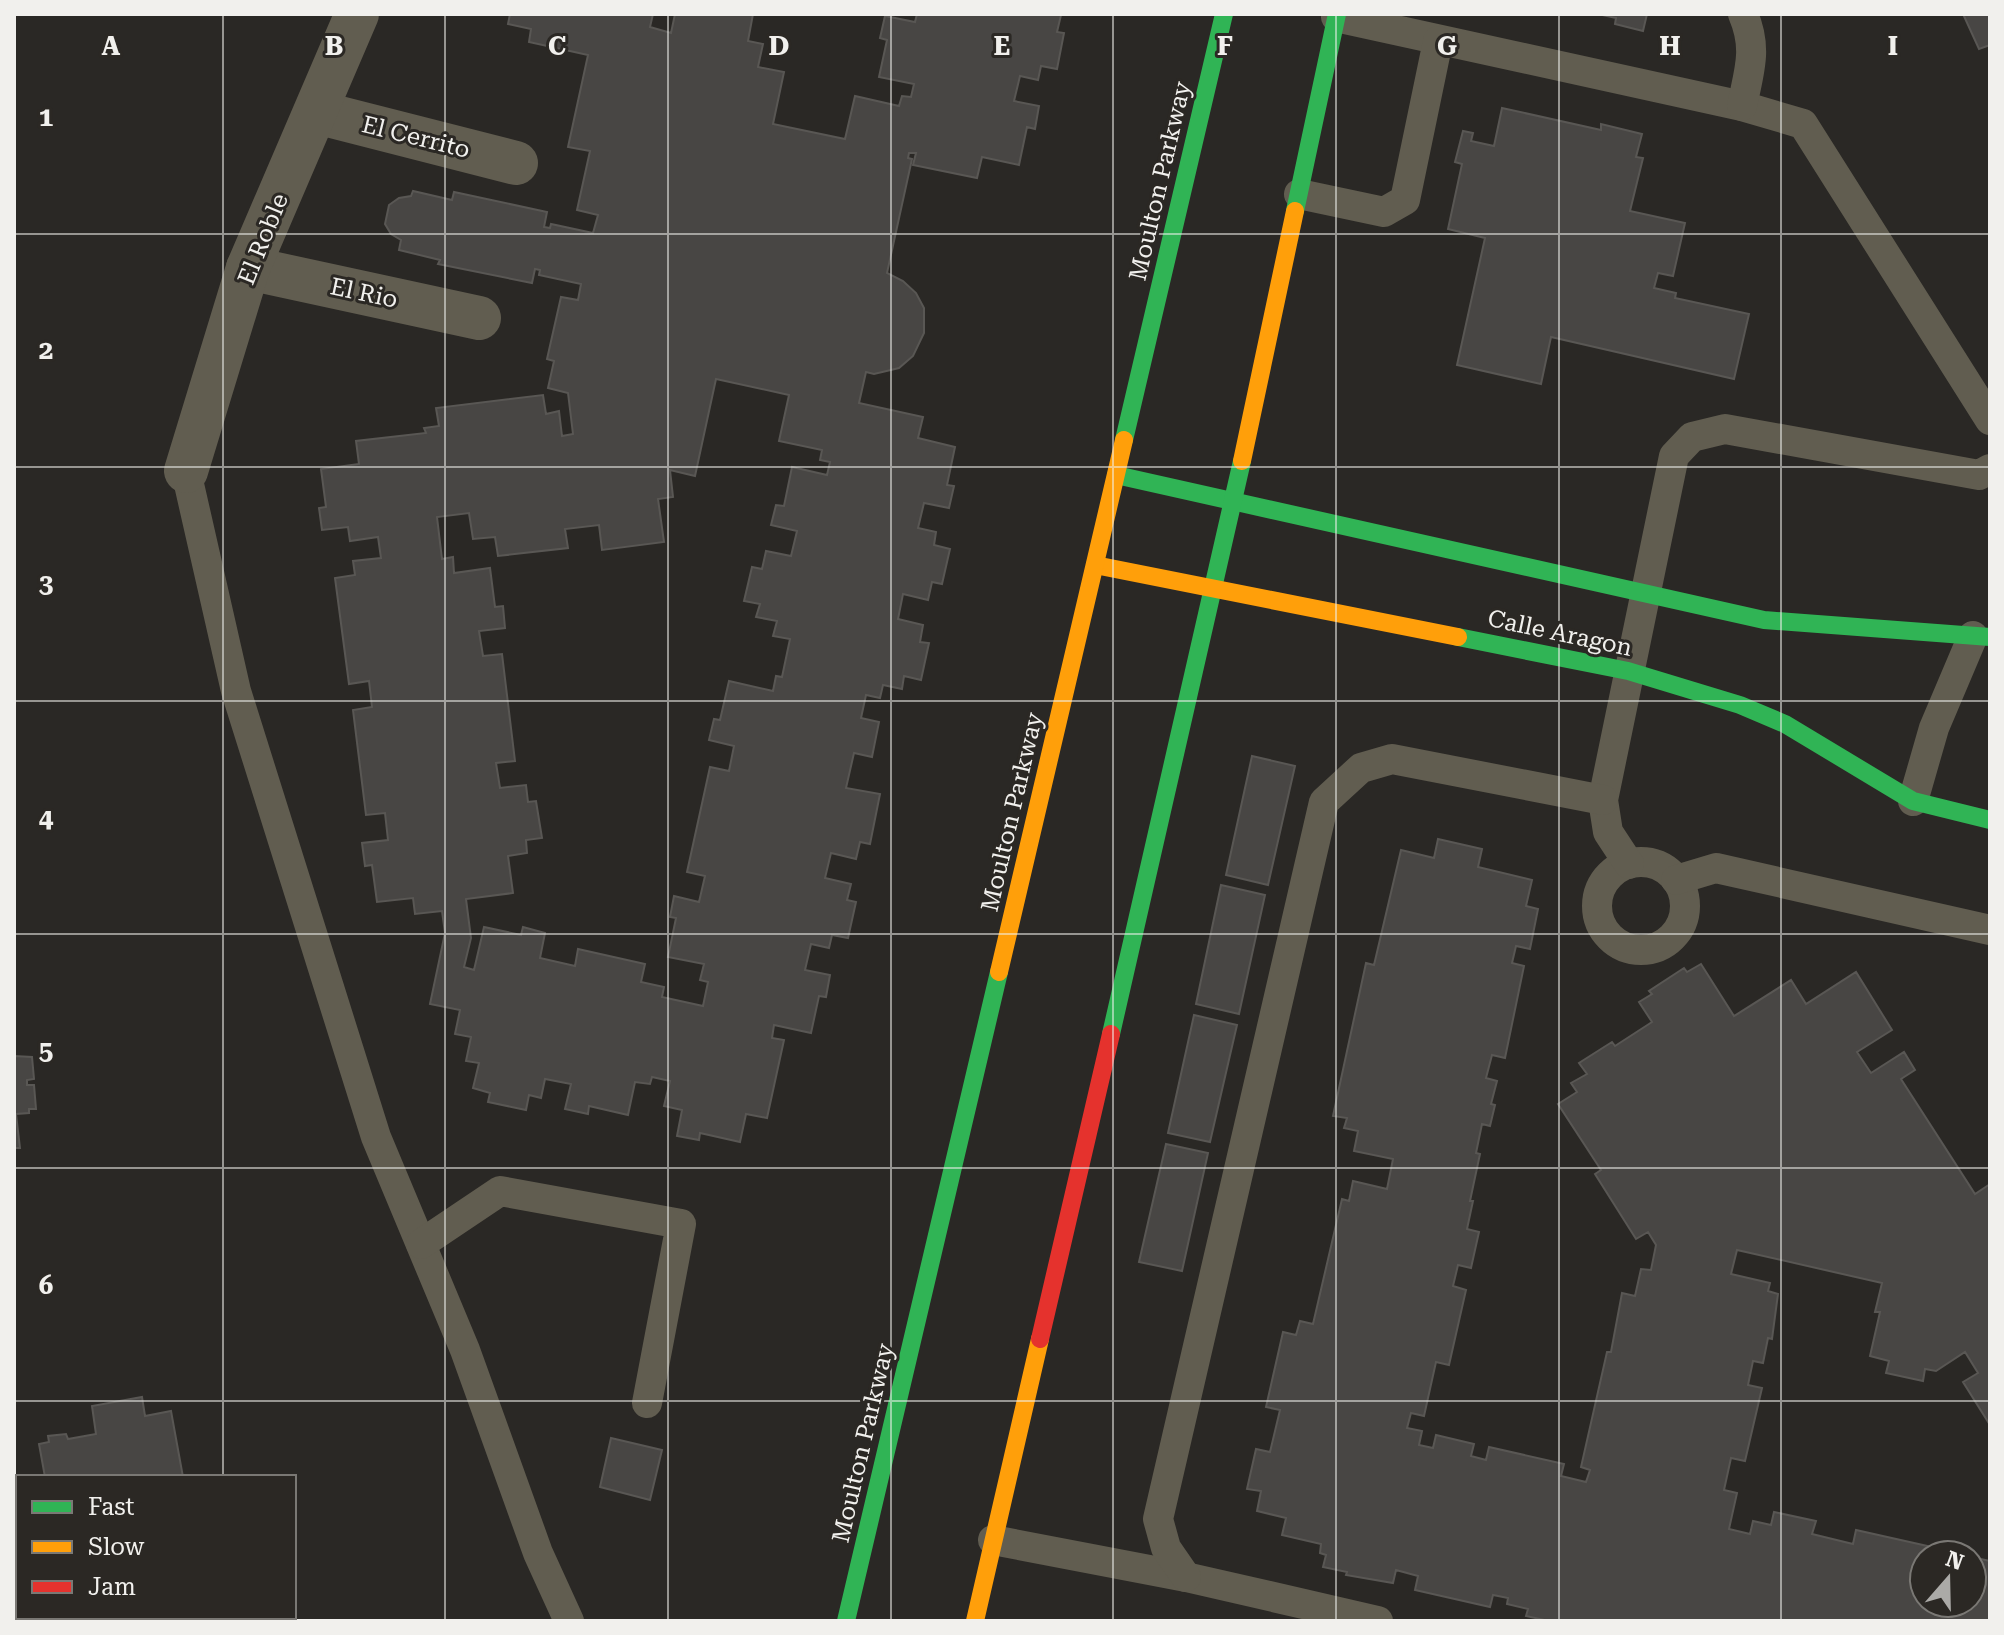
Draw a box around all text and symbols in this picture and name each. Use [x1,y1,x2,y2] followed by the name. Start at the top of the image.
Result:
[102,31,121,61] text: A
[325,31,343,61] text: B
[548,31,566,61] text: C
[769,31,789,61] text: D
[994,31,1010,61] text: E
[1217,31,1233,61] text: F
[1437,31,1457,61] text: G
[1659,31,1681,61] text: H
[1888,31,1898,61] text: I
[1123,78,1197,283] street label: Moulton Parkway
[39,102,53,132] text: 1
[359,110,473,164] street label: El Cerrito
[232,189,294,289] street label: El Roble
[328,272,400,314] street label: El Rio
[39,335,53,365] text: 2
[39,569,53,599] text: 3
[1485,604,1635,662] street label: Calle Aragon
[975,709,1049,914] street label: Moulton Parkway
[39,803,54,833] text: 4
[39,1036,53,1066] text: 5
[39,1270,53,1300] text: 6
[826,1340,900,1545] street label: Moulton Parkway
[16,1475,296,1619] legend
[88,1493,135,1521] text: Fast
[88,1533,145,1561] text: Slow
[1908,1539,1988,1619] north arrow
[1942,1546,1967,1575] text: N
[88,1573,136,1601] text: Jam

